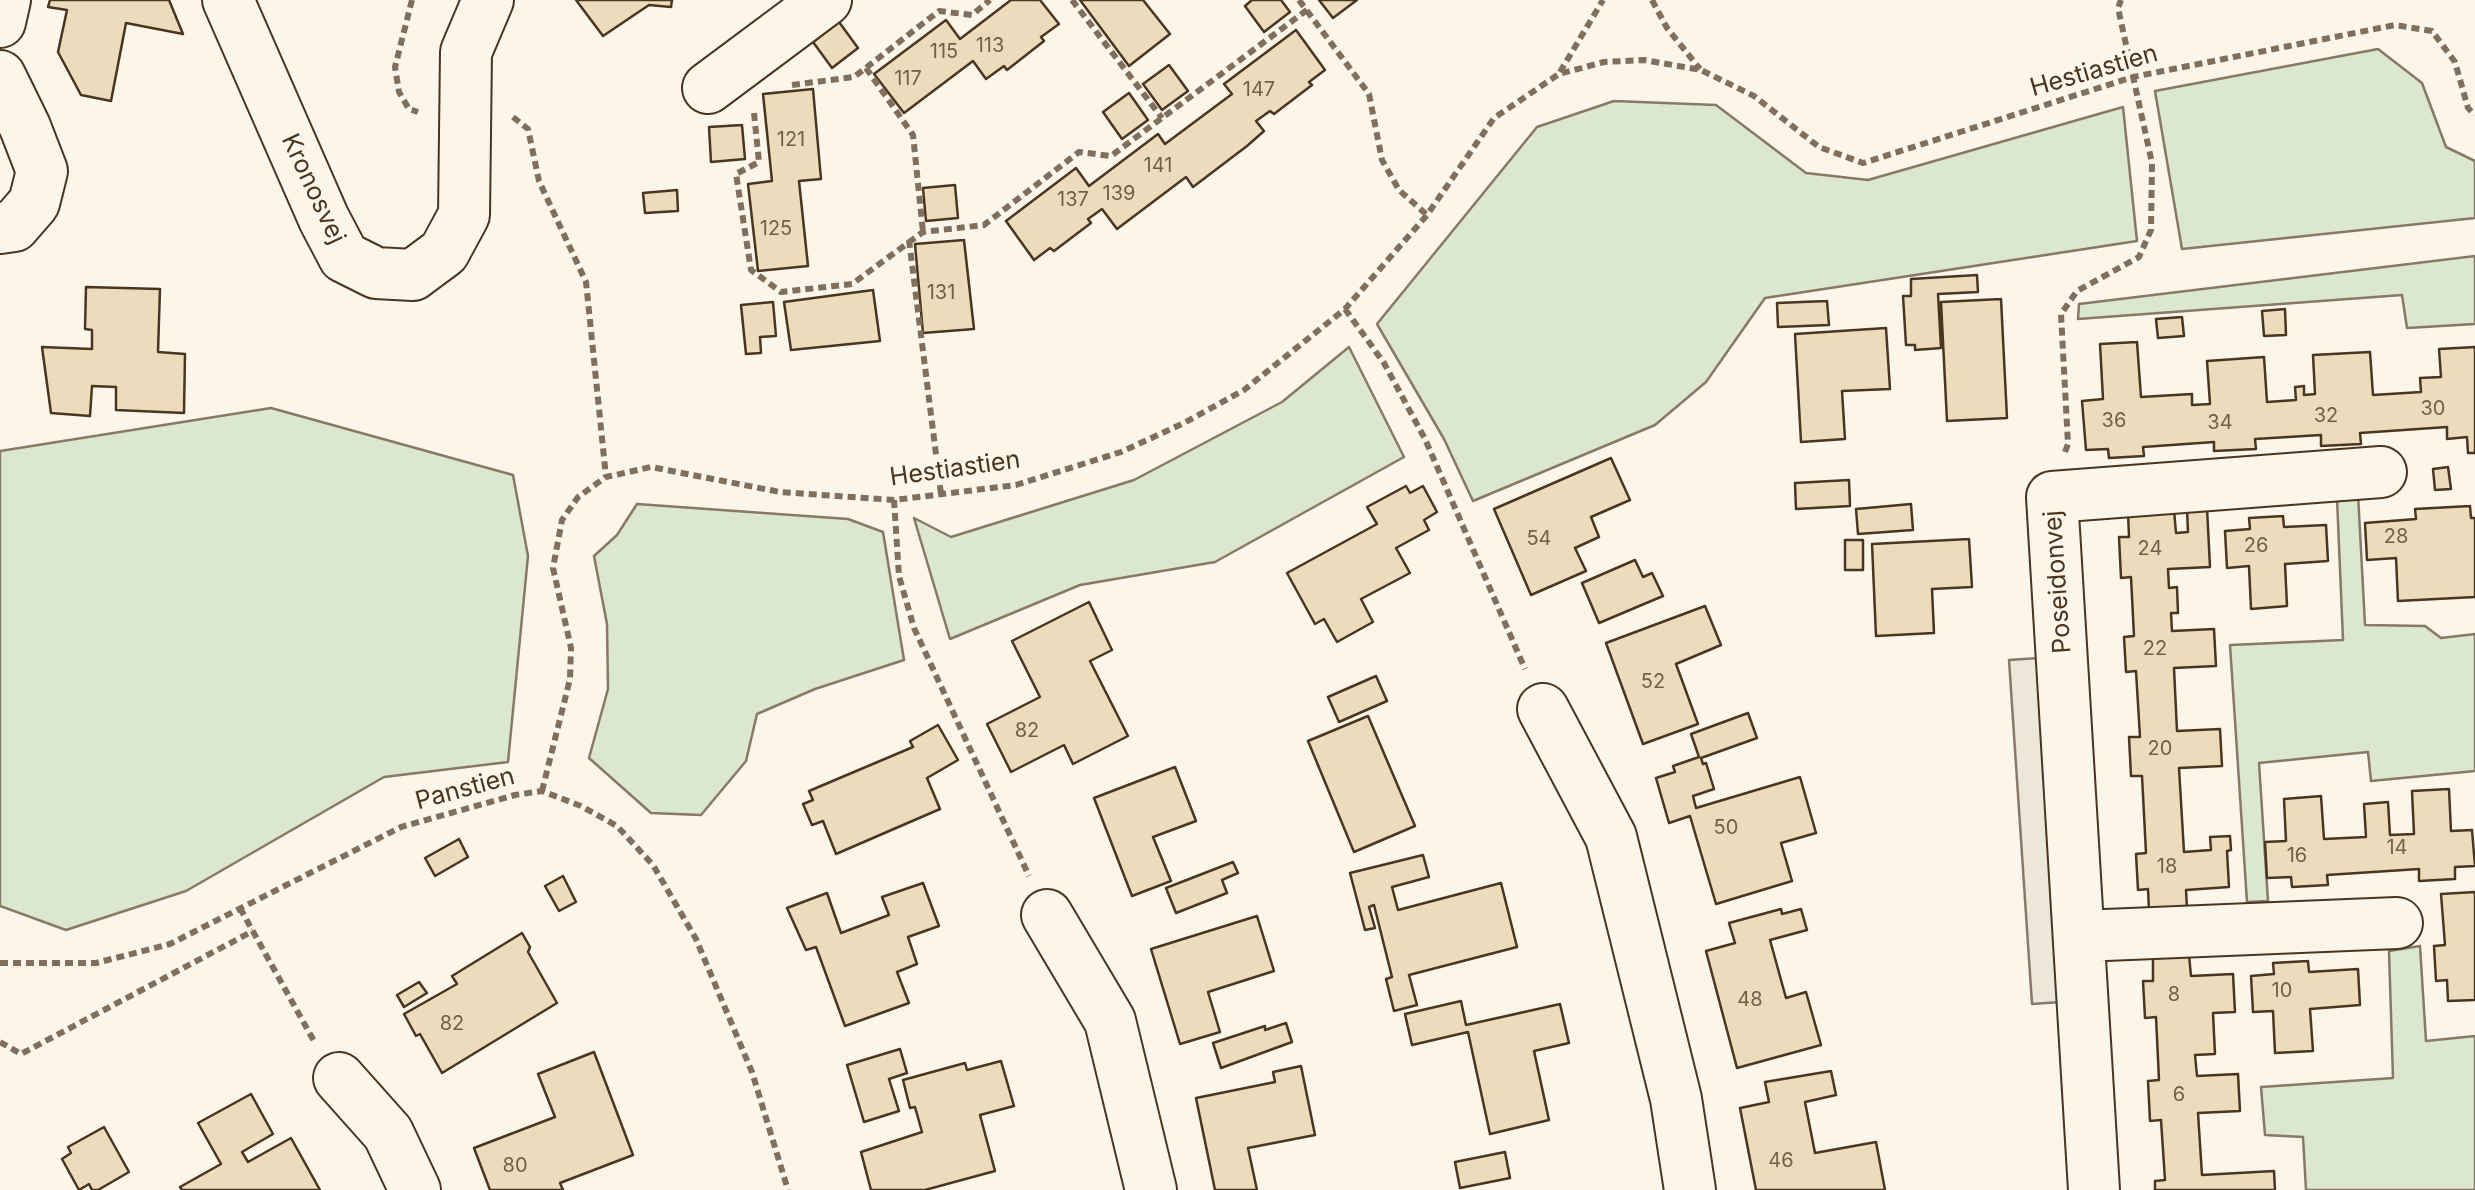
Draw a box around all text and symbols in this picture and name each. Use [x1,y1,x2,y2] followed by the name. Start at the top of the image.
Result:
[976,34,1004,58] house number: 113
[2027,38,2161,104] street label: Hestiastien
[930,40,958,64] house number: 115
[894,67,922,91] house number: 117
[1243,78,1275,102] house number: 147
[777,128,805,152] house number: 121
[274,129,352,249] street label: Kronosvej
[1144,154,1172,178] house number: 141
[1103,182,1135,206] house number: 139
[1057,188,1089,212] house number: 137
[760,217,792,241] house number: 125
[927,281,955,305] house number: 131
[2421,397,2445,421] house number: 30
[2314,404,2338,428] house number: 32
[2102,409,2126,433] house number: 36
[2207,411,2233,435] house number: 34
[888,445,1022,493] street label: Hestiastien
[2038,509,2078,655] street label: Poseidonvej
[2384,525,2408,549] house number: 28
[1526,527,1552,551] house number: 54
[2244,534,2268,558] house number: 26
[2138,537,2162,561] house number: 24
[2143,637,2167,661] house number: 22
[1641,670,1665,694] house number: 52
[1015,719,1039,743] house number: 82
[2148,737,2172,761] house number: 20
[412,761,518,817] street label: Panstien
[1714,816,1738,840] house number: 50
[2386,836,2408,860] house number: 14
[2287,844,2307,868] house number: 16
[2157,855,2177,879] house number: 18
[2272,979,2292,1003] house number: 10
[2168,983,2180,1007] house number: 8
[1737,988,1763,1012] house number: 48
[440,1012,464,1036] house number: 82
[2173,1083,2185,1107] house number: 6
[1768,1149,1794,1173] house number: 46
[503,1154,527,1178] house number: 80

